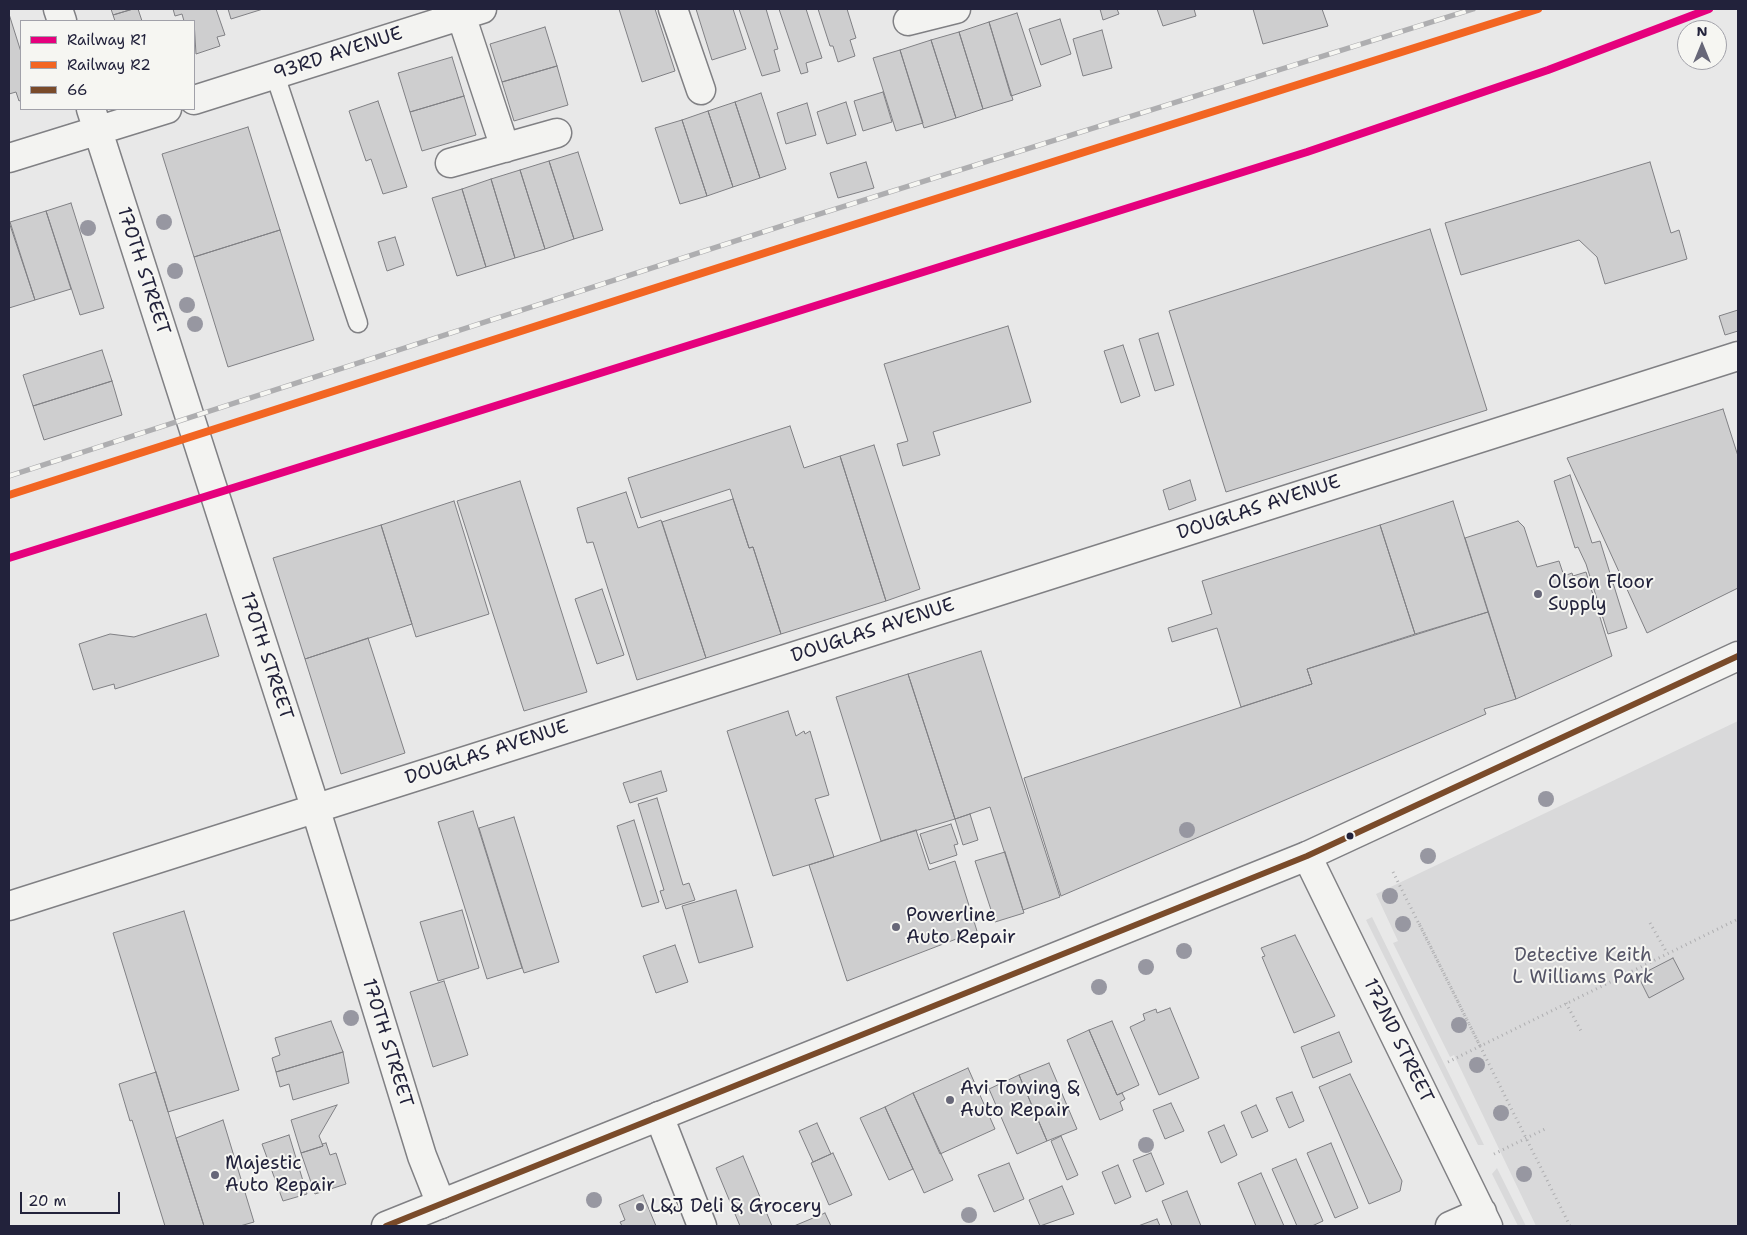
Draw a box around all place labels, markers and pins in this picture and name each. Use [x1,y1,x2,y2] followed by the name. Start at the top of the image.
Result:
[1548,572,1654,616] place label: Olson Floor Supply
[1532,588,1544,600] marker: Olson Floor Supply
[1345,831,1355,841] unlabelled marker
[906,905,1016,949] place label: Powerline Auto Repair
[890,921,902,933] marker: Powerline Auto Repair
[960,1078,1079,1122] place label: Avi Towing & Auto Repair
[944,1094,956,1106] marker: Avi Towing & Auto Repair
[225,1153,335,1197] place label: Majestic Auto Repair
[209,1169,221,1181] marker: Majestic Auto Repair
[650,1196,822,1218] place label: L&J Deli & Grocery
[634,1201,646,1213] marker: L&J Deli & Grocery

